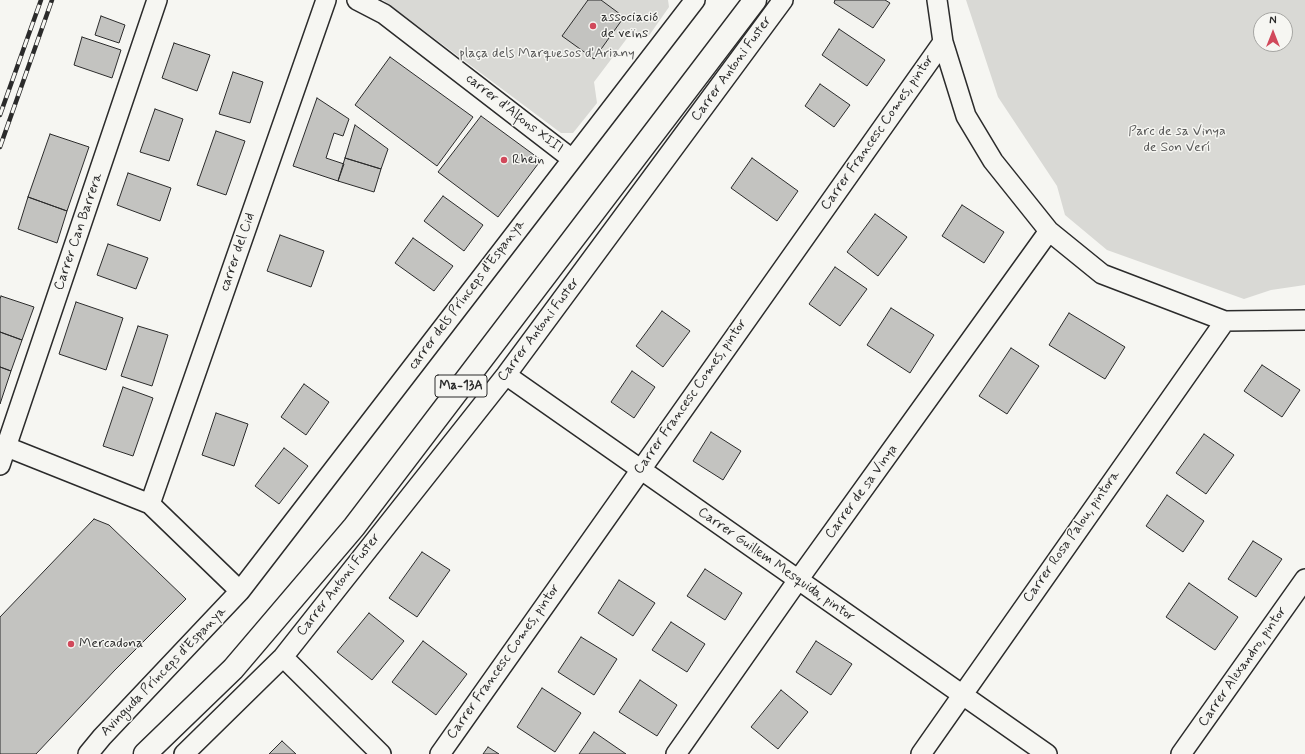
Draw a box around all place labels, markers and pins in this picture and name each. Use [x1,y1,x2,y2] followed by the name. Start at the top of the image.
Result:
[601,10,658,42] place label: associació de veïns
[588,21,598,31] marker: associació de veïns
[512,152,544,168] place label: Rhein
[499,155,509,165] marker: Rhein
[79,636,143,652] place label: Mercadona
[66,639,76,649] marker: Mercadona

